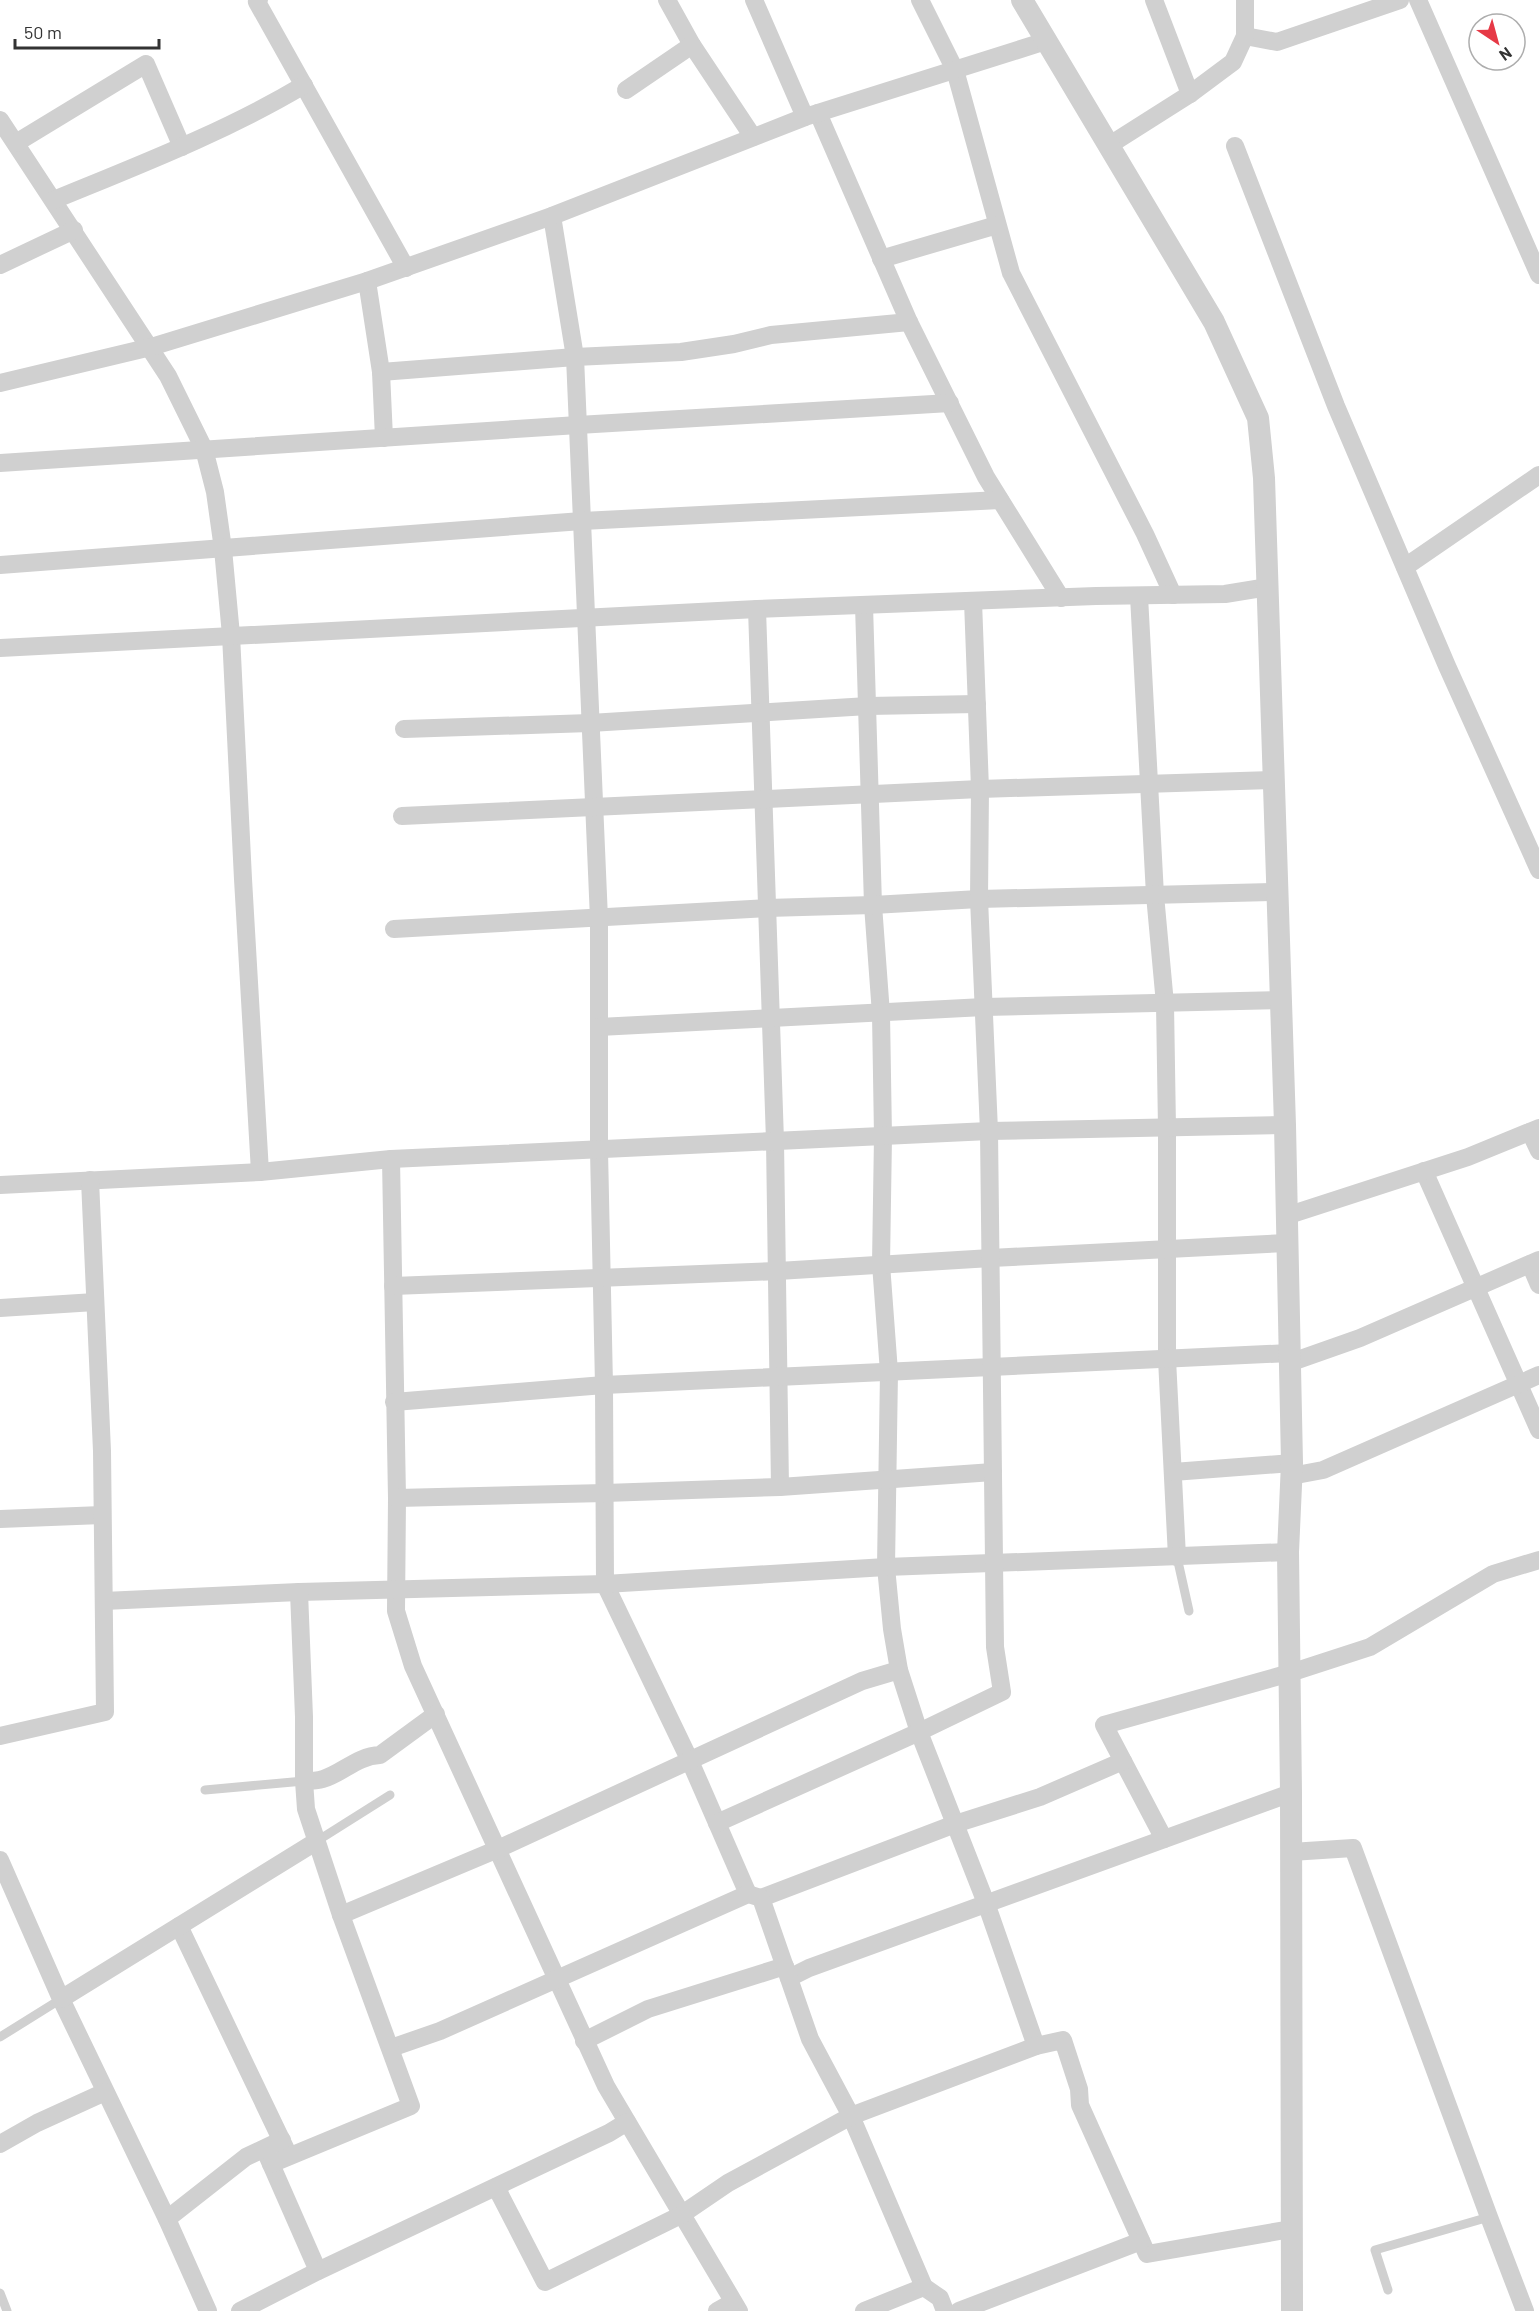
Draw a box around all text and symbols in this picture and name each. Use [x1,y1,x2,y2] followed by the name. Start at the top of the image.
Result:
[15,12,159,50] scale bar
[1467,12,1527,72] north arrow
[24,21,62,43] text: 50 m
[1496,44,1516,65] text: N

